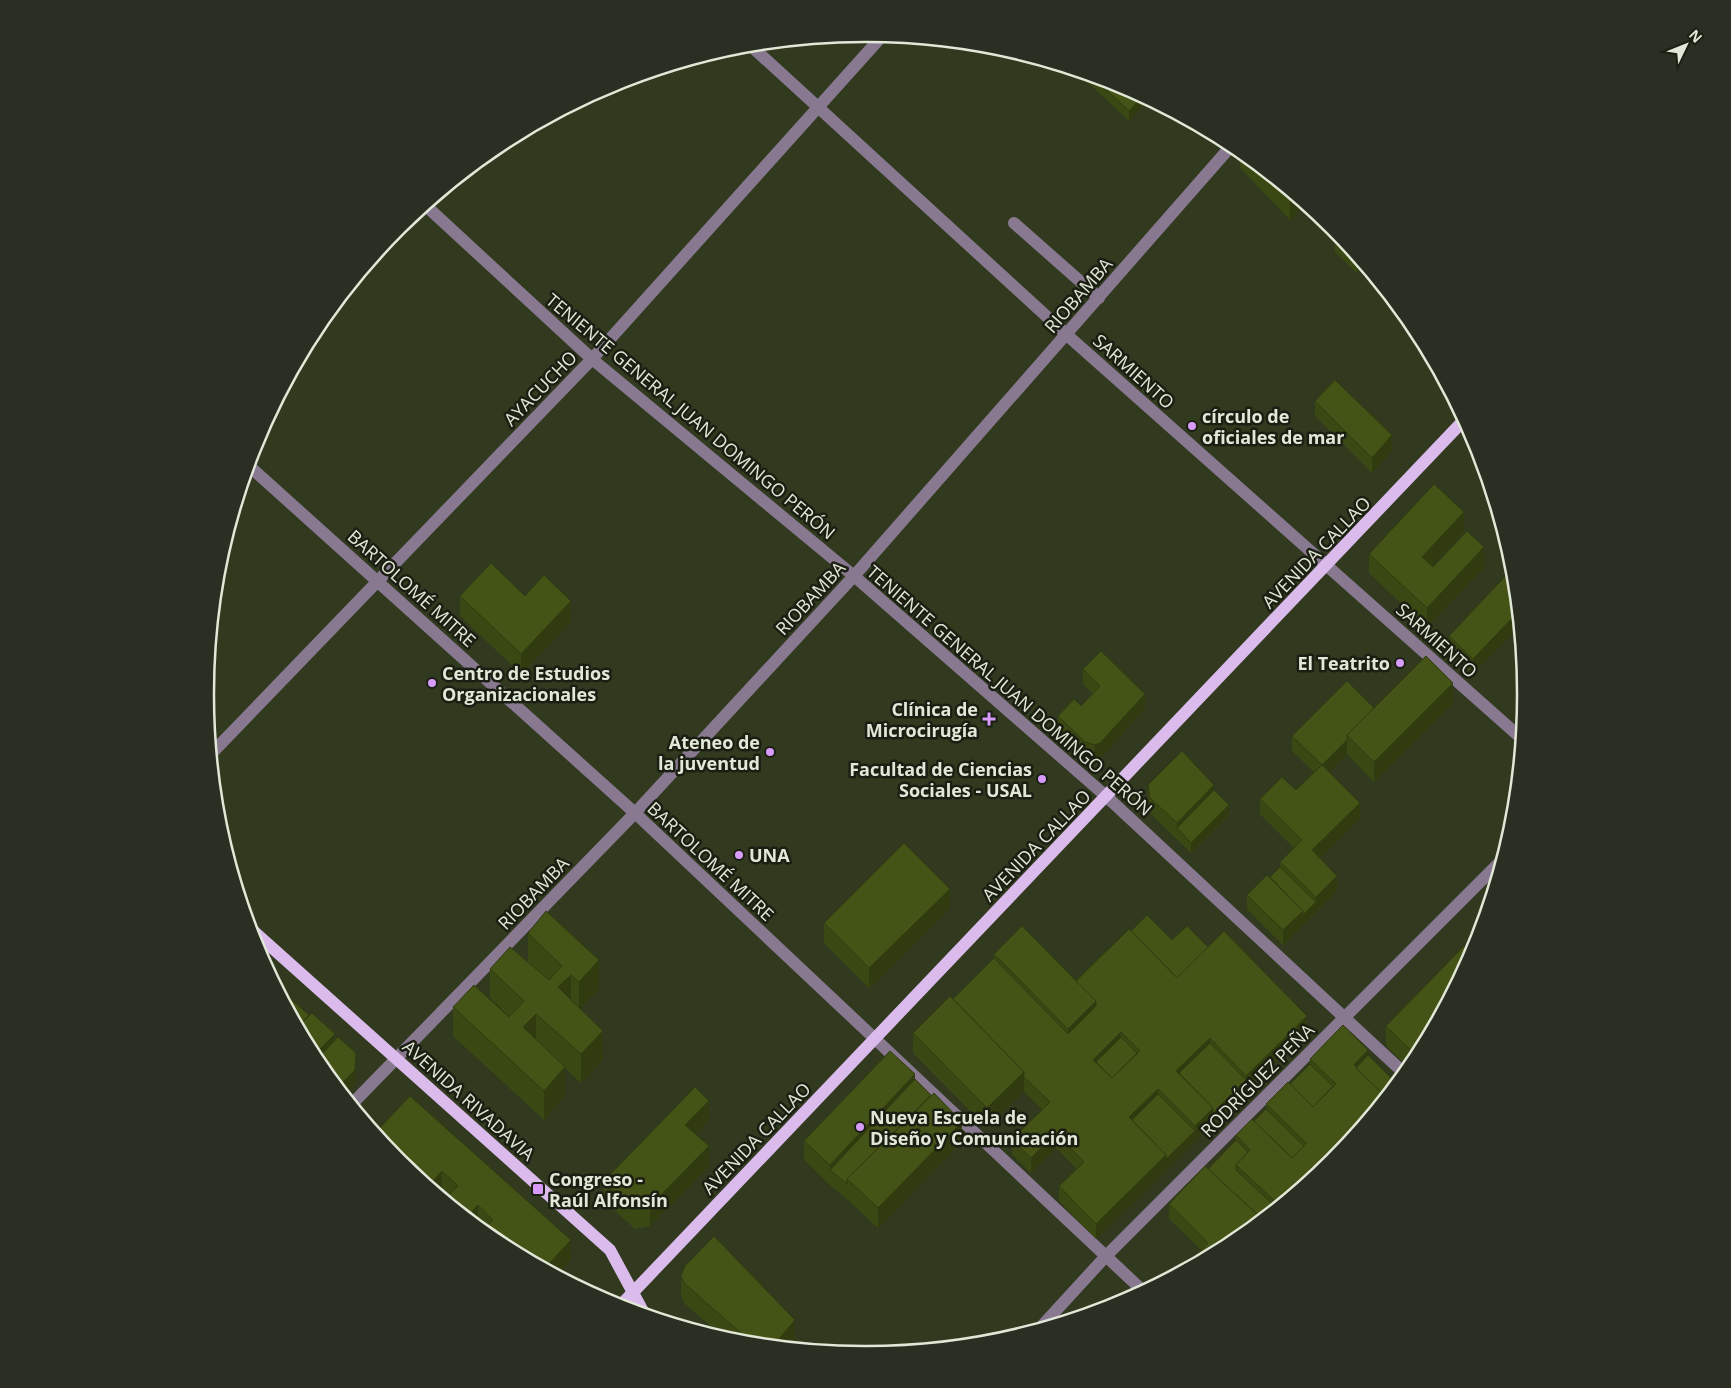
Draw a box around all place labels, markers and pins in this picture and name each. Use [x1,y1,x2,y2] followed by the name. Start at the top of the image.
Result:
[1202,404,1344,449] place label: círculo de oficiales de mar
[1186,420,1198,432] marker: círculo de oficiales de mar
[1297,651,1390,675] place label: El Teatrito
[1394,657,1406,669] marker: El Teatrito
[442,661,610,706] place label: Centro de Estudios Organizacionales
[426,677,438,689] marker: Centro de Estudios Organizacionales
[866,697,978,742] place label: Clínica de Microcirugía
[982,712,996,726] marker: Clínica de Microcirugía
[658,730,760,775] place label: Ateneo de la juventud
[764,746,776,758] marker: Ateneo de la juventud
[849,757,1032,802] place label: Facultad de Ciencias Sociales - USAL
[1036,773,1048,785] marker: Facultad de Ciencias Sociales - USAL
[749,843,790,867] place label: UNA
[733,849,745,861] marker: UNA
[870,1105,1078,1150] place label: Nueva Escuela de Diseño y Comunicación
[854,1121,866,1133] marker: Nueva Escuela de Diseño y Comunicación
[549,1167,668,1212] place label: Congreso - Raúl Alfonsín
[531,1182,545,1196] marker: Congreso - Raúl Alfonsín

